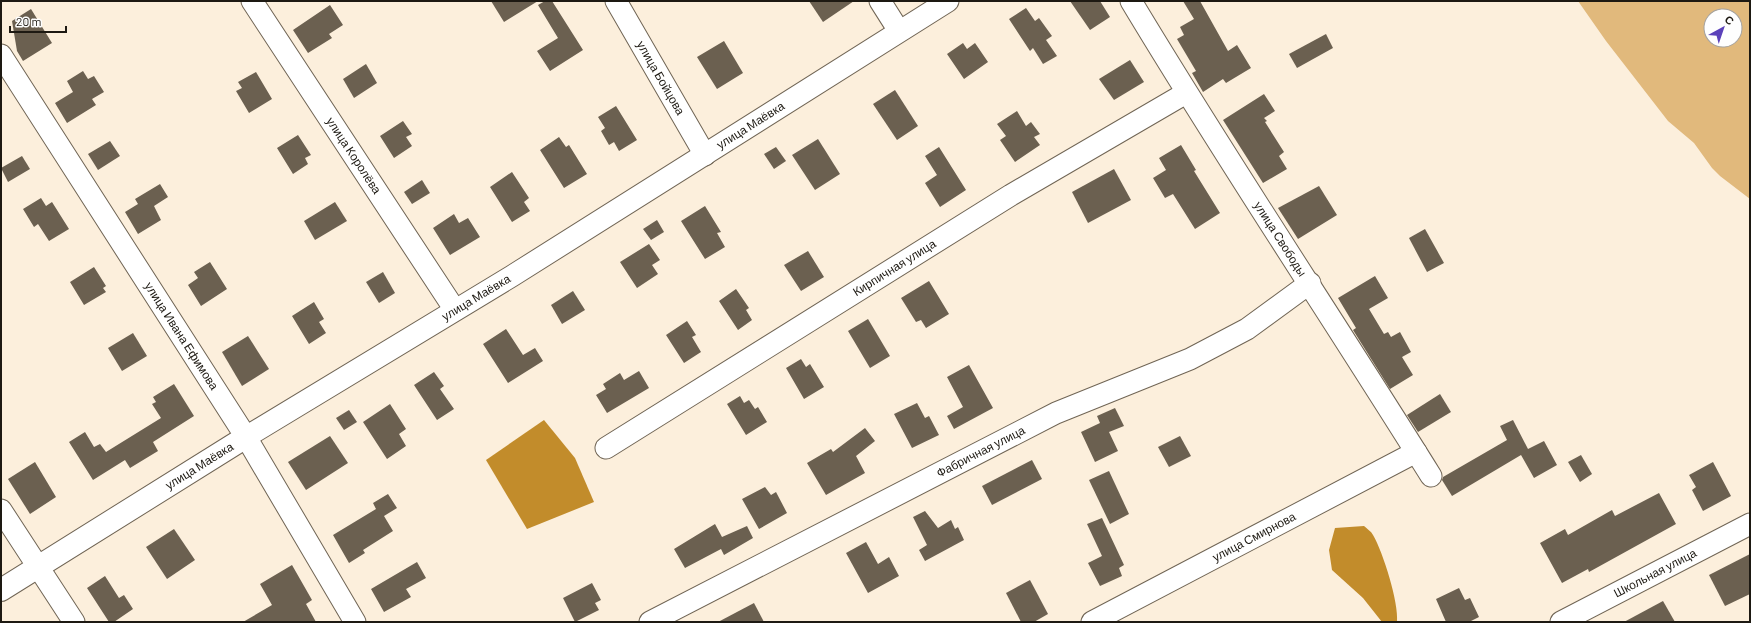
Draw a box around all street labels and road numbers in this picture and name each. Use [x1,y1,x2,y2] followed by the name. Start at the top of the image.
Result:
[634,38,688,117] street label: улица Бойцова
[714,98,787,152] street label: улица Маёвка
[323,114,385,196] street label: улица Королёва
[1251,199,1310,279] street label: улица Свободы
[850,236,938,298] street label: Кирпичная улица
[439,271,513,324] street label: улица Маёвка
[142,279,222,392] street label: улица Ивана Ефимова
[934,422,1027,479] street label: Фабричная улица
[162,439,236,493] street label: улица Маёвка
[1210,508,1298,565] street label: улица Смирнова
[1611,545,1699,600] street label: Школьная улица

